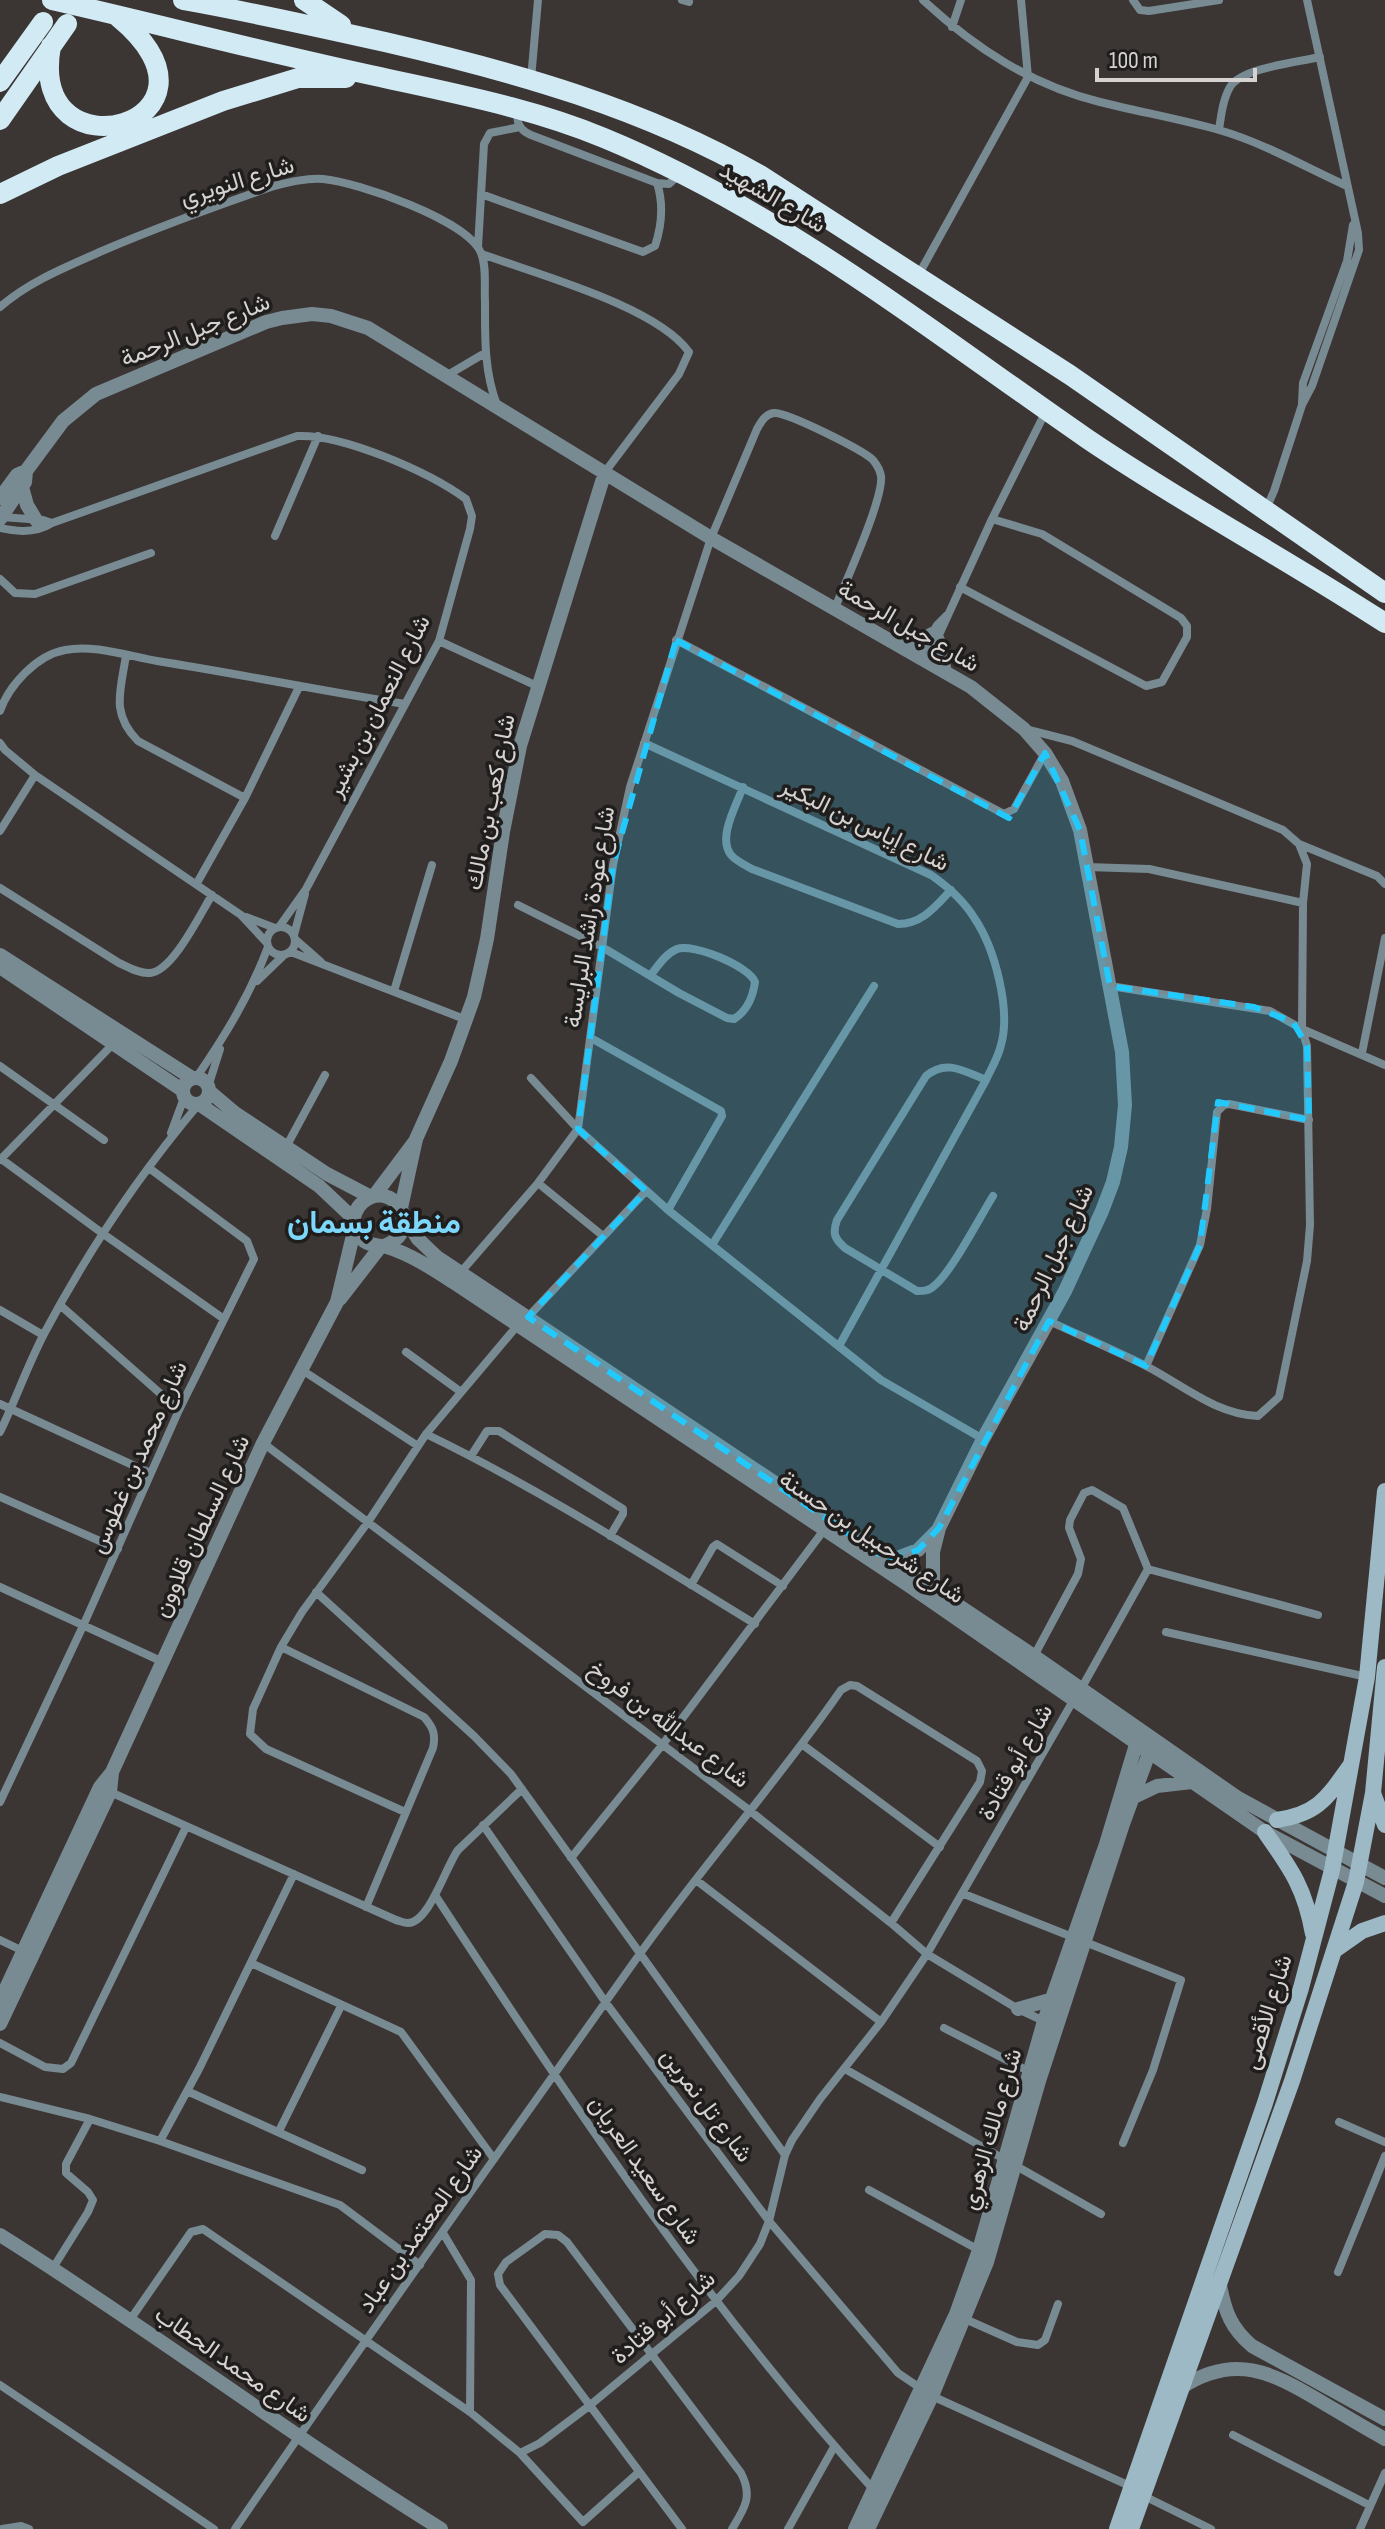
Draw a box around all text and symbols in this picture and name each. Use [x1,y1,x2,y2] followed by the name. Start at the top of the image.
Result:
[1097,32,1255,82] scale bar
[1109,46,1158,75] text: 100 m
[177,150,299,216] street label: شارع النويري
[714,155,831,240] street label: شارع الشهيد
[116,287,274,375] street label: شارع جبل الرحمة
[832,574,985,679] street label: شارع جبل الرحمة
[319,610,438,804] street label: شارع النعمان بن بشير
[459,712,523,893] street label: شارع كعب بن مالك
[775,771,954,879] street label: شارع إياس بن البكير
[558,804,622,1030] street label: شارع عودة راشد البرايسة
[1007,1180,1101,1337] street label: شارع جبل الرحمة
[287,1204,461,1243] district label: منطقة بسمان
[83,1357,195,1558] street label: شارع محمد بن غطوس
[146,1430,257,1622] street label: شارع السلطان قلاوون
[773,1465,970,1611] street label: شارع شرحبيل بن حسنة
[582,1654,755,1795] street label: شارع عبدالله بن فروخ
[972,1699,1060,1826] street label: شارع أبو قتادة
[1236,1951,1300,2073] street label: شارع الأقصى
[653,2043,759,2169] street label: شارع تل نمرين
[955,2045,1032,2214] street label: شارع مالك الزهري
[582,2090,707,2251] street label: شارع سعيد العريان
[352,2140,490,2319] street label: شارع المعتمد بن عباد
[605,2264,722,2371] street label: شارع أبو قتادة
[149,2300,316,2430] street label: شارع محمد الحطاب

